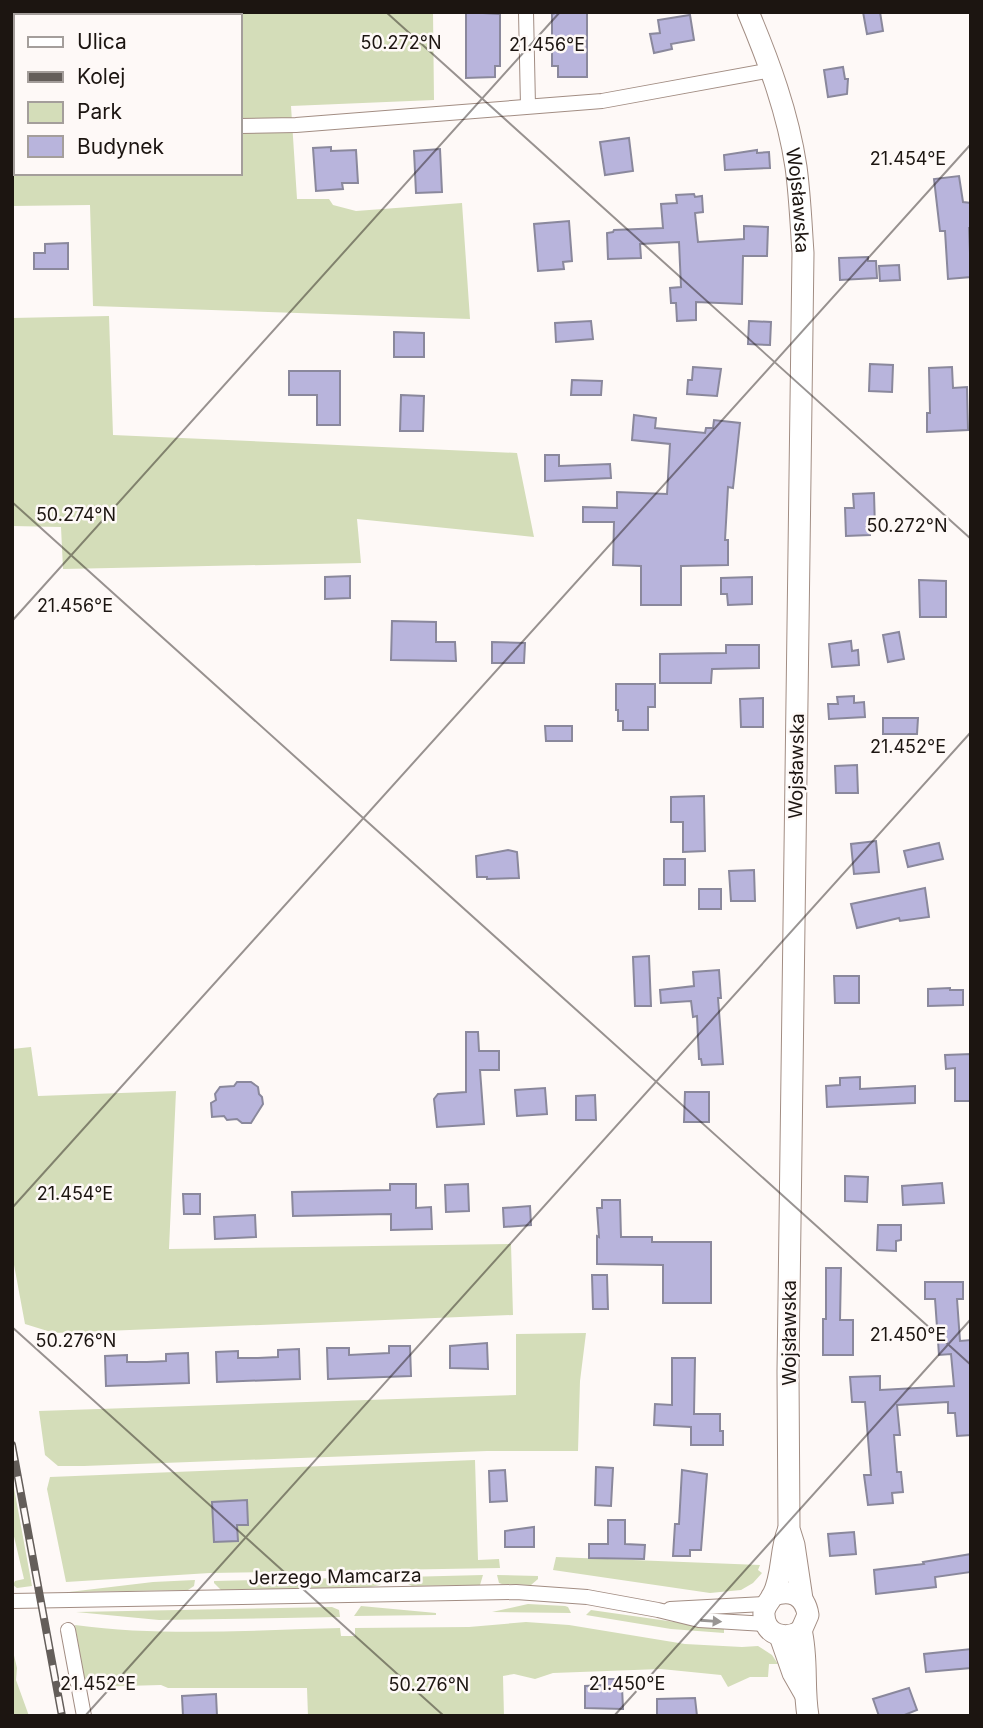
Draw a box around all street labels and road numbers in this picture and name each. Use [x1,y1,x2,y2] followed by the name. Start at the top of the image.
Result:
[781,146,814,254] street label: Wojsławska
[784,713,809,819] street label: Wojsławska
[778,1280,801,1386] street label: Wojsławska
[248,1563,422,1590] street label: Jerzego Mamcarza

